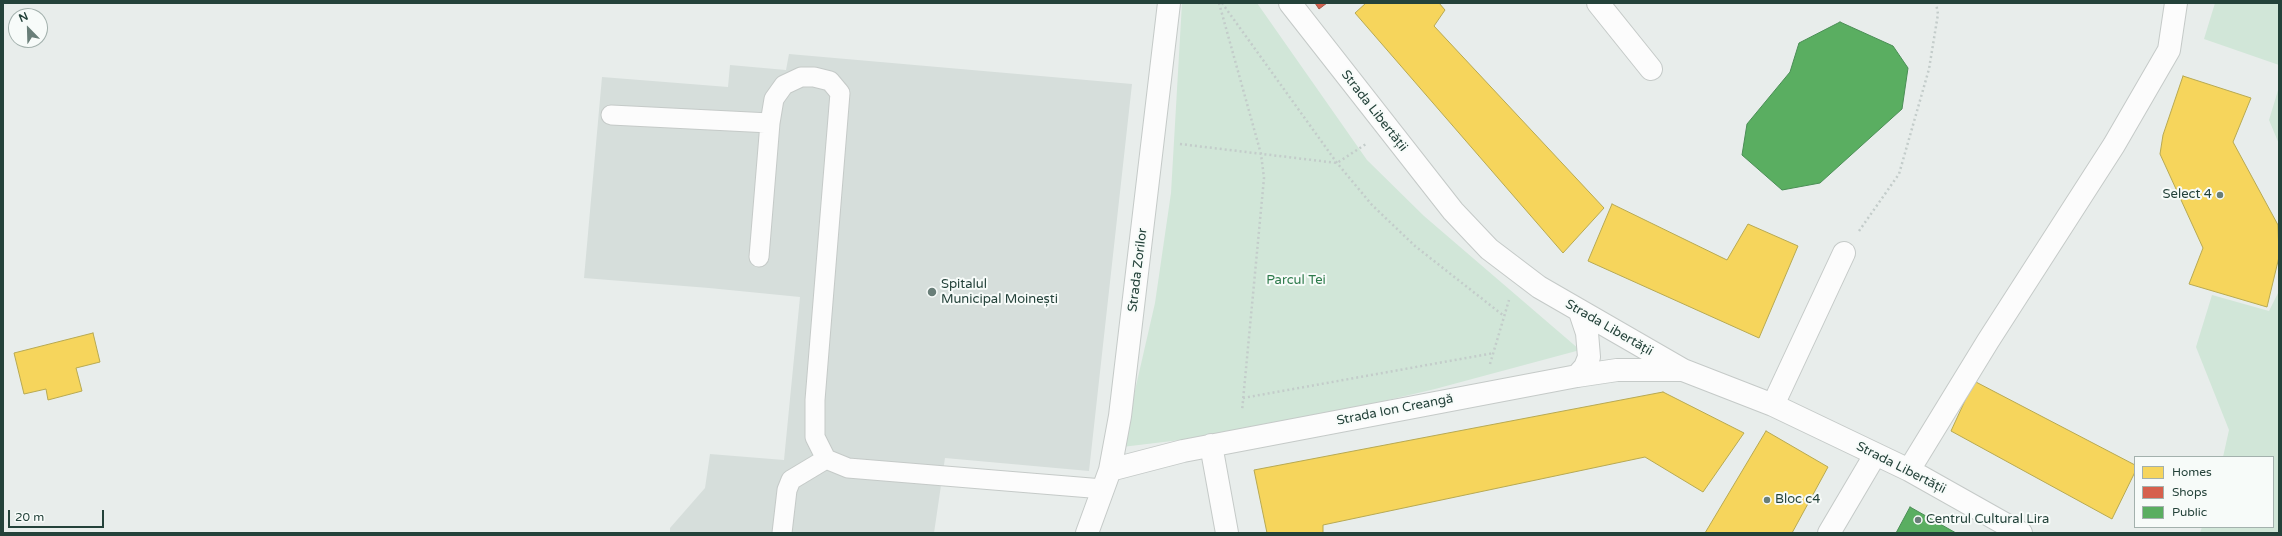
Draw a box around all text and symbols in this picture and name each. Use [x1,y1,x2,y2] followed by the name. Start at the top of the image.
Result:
[8,8,48,48] north arrow
[17,10,30,25] text: N
[1337,67,1411,155] street label: Strada Libertății
[2163,187,2212,203] place label: Select 4
[2215,190,2225,200] marker: Select 4
[1125,227,1151,313] street label: Strada Zorilor
[1266,273,1326,289] park label: Parcul Tei
[941,277,1058,308] place label: Spitalul Municipal Moinești
[926,286,938,298] marker: Spitalul Municipal Moinești
[1562,297,1656,359] street label: Strada Libertății
[1335,391,1455,429] street label: Strada Ion Creangă
[1853,439,1949,497] street label: Strada Libertății
[2134,456,2274,528] legend
[2172,465,2212,479] text: Homes
[2172,485,2207,499] text: Shops
[1775,492,1820,508] place label: Bloc c4
[1762,495,1772,505] marker: Bloc c4
[10,502,106,528] scale bar
[2172,505,2207,519] text: Public
[15,510,44,524] text: 20 m
[1926,512,2049,528] place label: Centrul Cultural Lira
[1913,515,1923,525] marker: Centrul Cultural Lira

